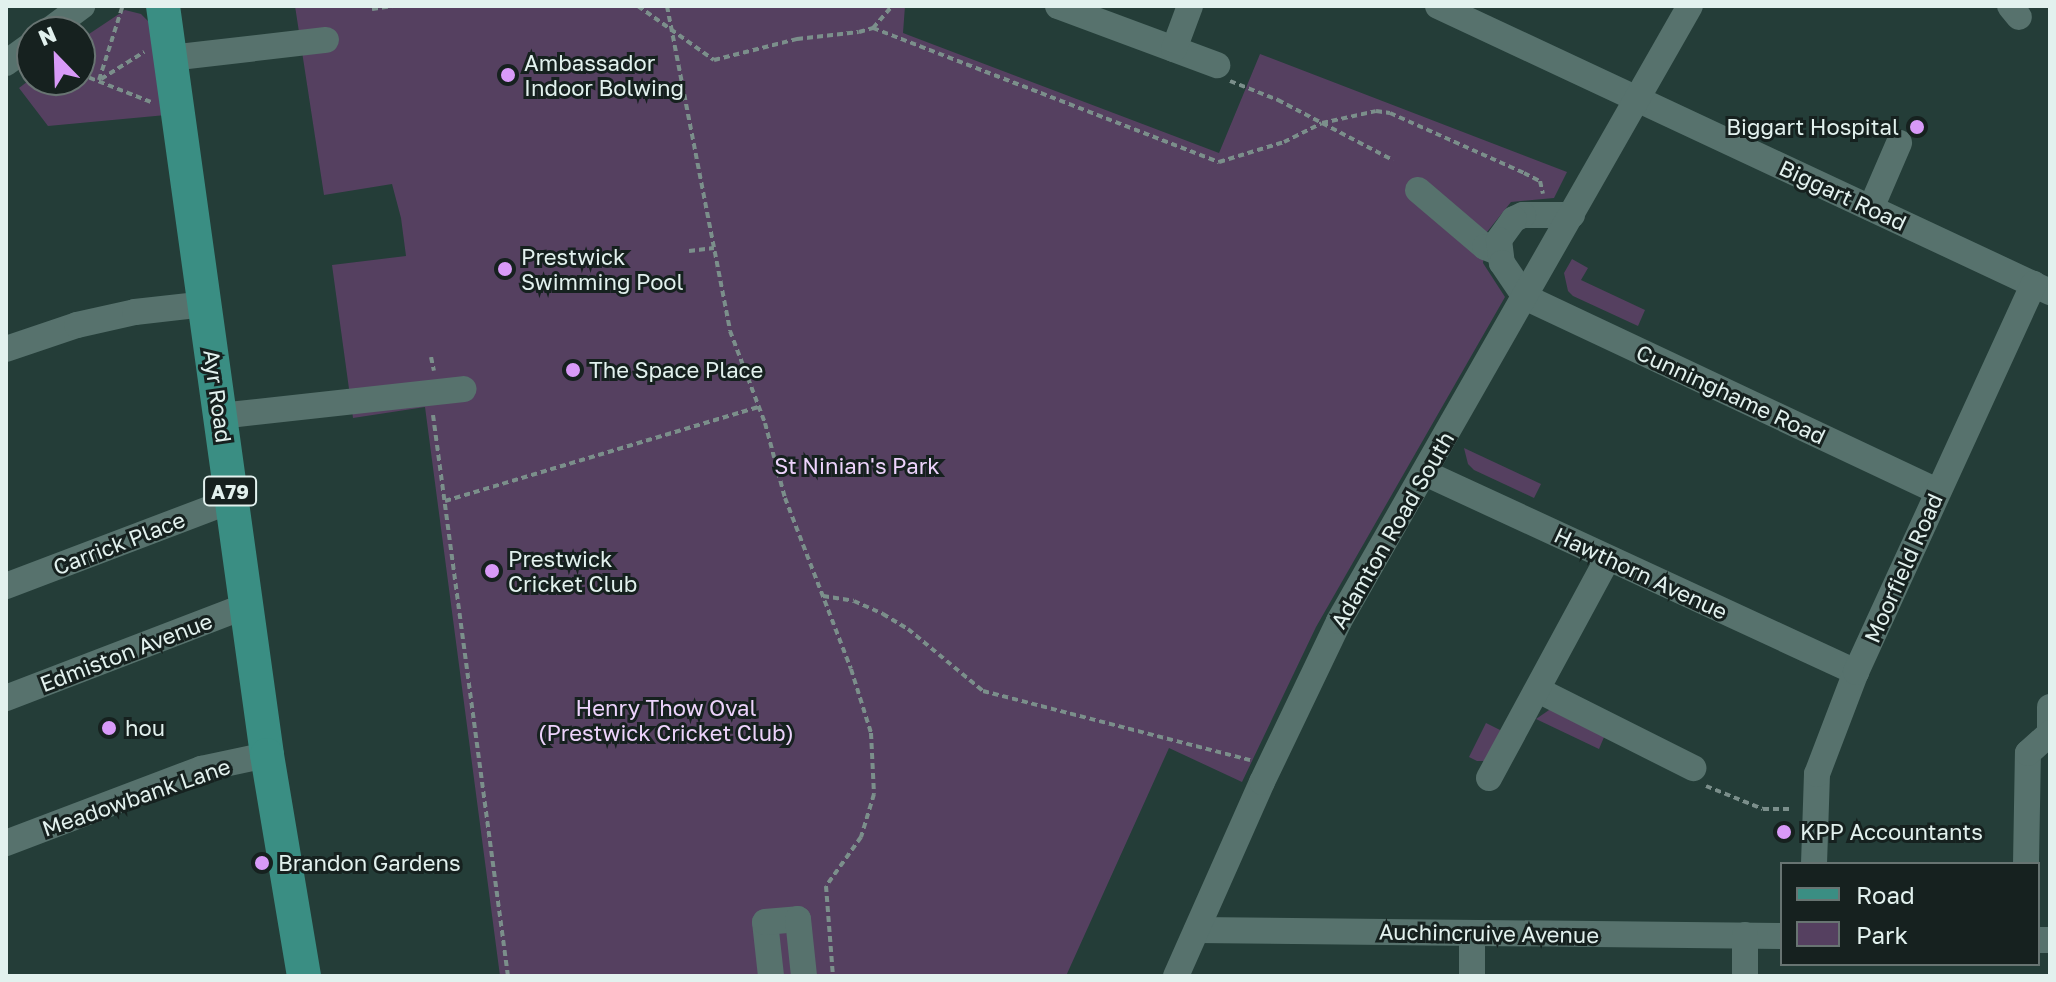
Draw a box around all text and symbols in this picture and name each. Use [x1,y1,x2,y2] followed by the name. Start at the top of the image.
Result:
[16,16,96,96] north arrow
[34,20,60,51] text: N
[524,49,684,100] place label: Ambassador Indoor Bolwing
[499,66,517,84] marker: Ambassador Indoor Bolwing
[1726,114,1899,140] place label: Biggart Hospital
[1906,116,1928,138] marker: Biggart Hospital
[1775,154,1911,236] street label: Biggart Road
[521,243,684,294] place label: Prestwick Swimming Pool
[496,260,514,278] marker: Prestwick Swimming Pool
[1632,339,1830,449] street label: Cunninghame Road
[198,348,238,444] street label: Ayr Road
[589,357,763,383] place label: The Space Place
[564,361,582,379] marker: The Space Place
[1325,427,1459,633] street label: Adamton Road South
[774,453,940,479] park label: St Ninian's Park
[202,475,258,507] road number: A79
[1858,489,1948,647] street label: Moorfield Road
[49,506,189,580] street label: Carrick Place
[1550,521,1732,625] street label: Hawthorn Avenue
[508,545,637,596] place label: Prestwick Cricket Club
[483,562,501,580] marker: Prestwick Cricket Club
[36,607,216,697] street label: Edmiston Avenue
[538,694,794,746] park label: Henry Thow Oval (Prestwick Cricket Club)
[125,715,165,741] place label: hou
[100,719,118,737] marker: hou
[38,752,234,842] street label: Meadowbank Lane
[1800,819,1983,845] place label: KPP Accountants
[1775,823,1793,841] marker: KPP Accountants
[278,850,461,876] place label: Brandon Gardens
[253,854,271,872] marker: Brandon Gardens
[1780,862,2040,966] legend
[1856,880,1915,909] text: Road
[1379,918,1599,948] street label: Auchincruive Avenue
[1856,920,1908,949] text: Park

